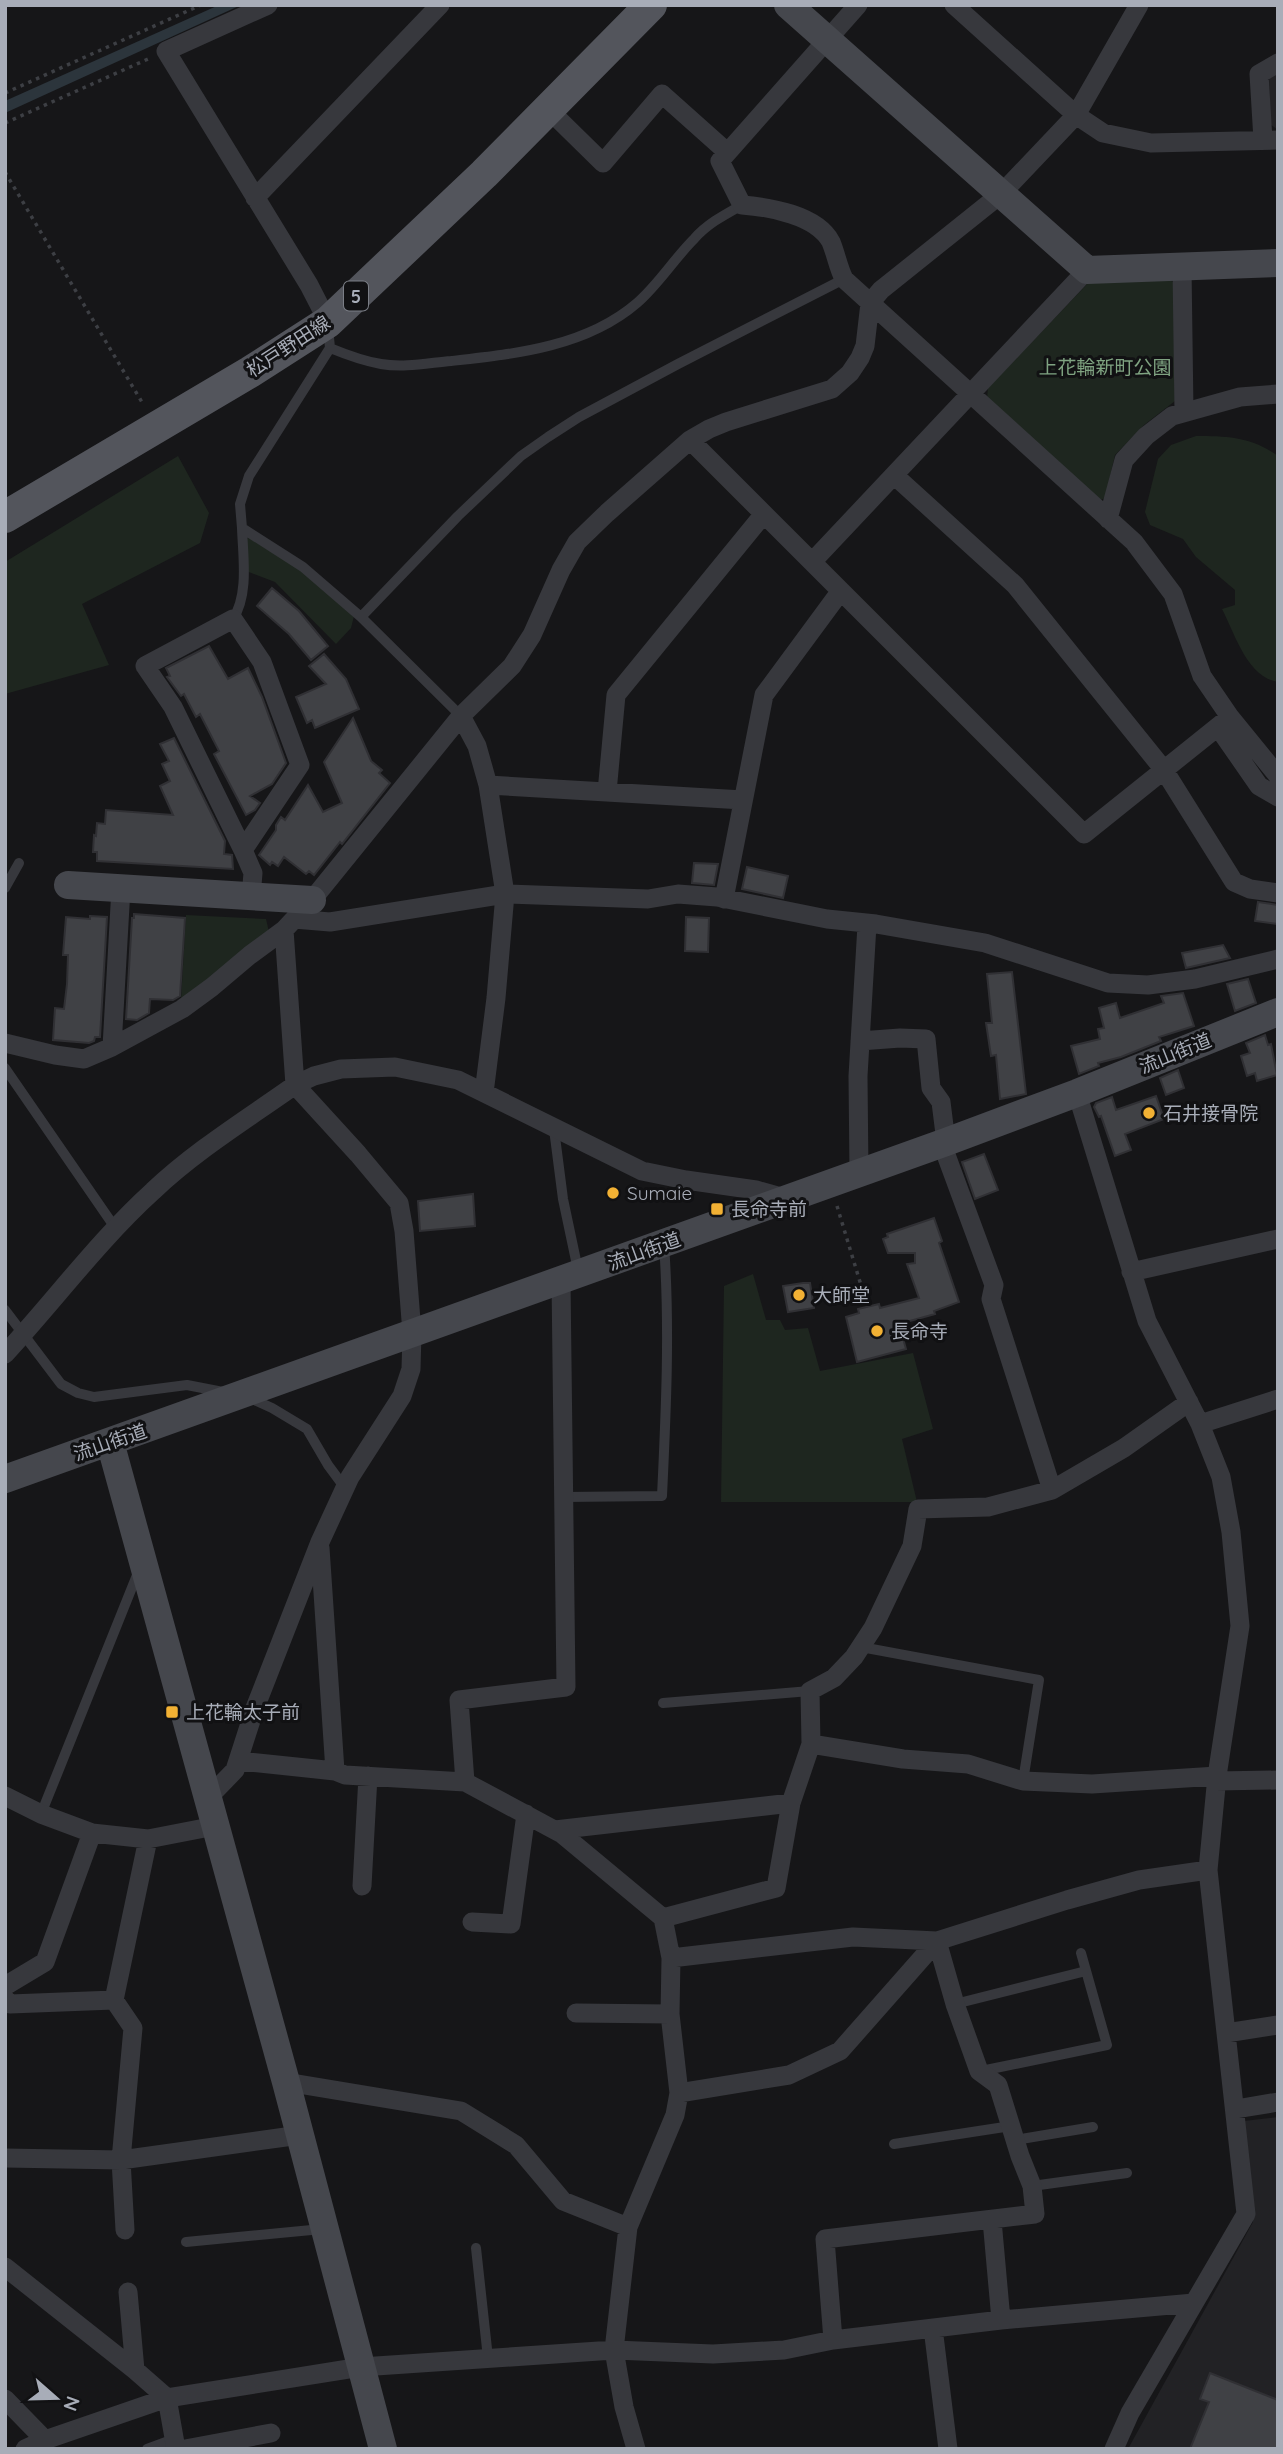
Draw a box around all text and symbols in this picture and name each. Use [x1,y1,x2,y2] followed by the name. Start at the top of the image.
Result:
[344,282,368,310] road number: 5
[242,310,334,382] street label: 松戸野田線
[1038,355,1172,379] park label: 上花輪新町公園
[1135,1028,1215,1078] street label: 流山街道
[1163,1101,1258,1125] place label: 石井接骨院
[1141,1105,1157,1121] marker: 石井接骨院
[627,1181,692,1205] place label: Sumaie
[605,1185,621,1201] marker: Sumaie
[731,1197,807,1221] place label: 長命寺前
[709,1201,725,1217] marker: 長命寺前
[604,1227,684,1275] street label: 流山街道
[813,1283,870,1307] place label: 大師堂
[791,1287,807,1303] marker: 大師堂
[891,1319,948,1343] place label: 長命寺
[869,1323,885,1339] marker: 長命寺
[70,1418,150,1466] street label: 流山街道
[186,1700,300,1724] place label: 上花輪太子前
[164,1704,180,1720] marker: 上花輪太子前
[21,2363,91,2433] north arrow
[58,2393,86,2414] text: N

